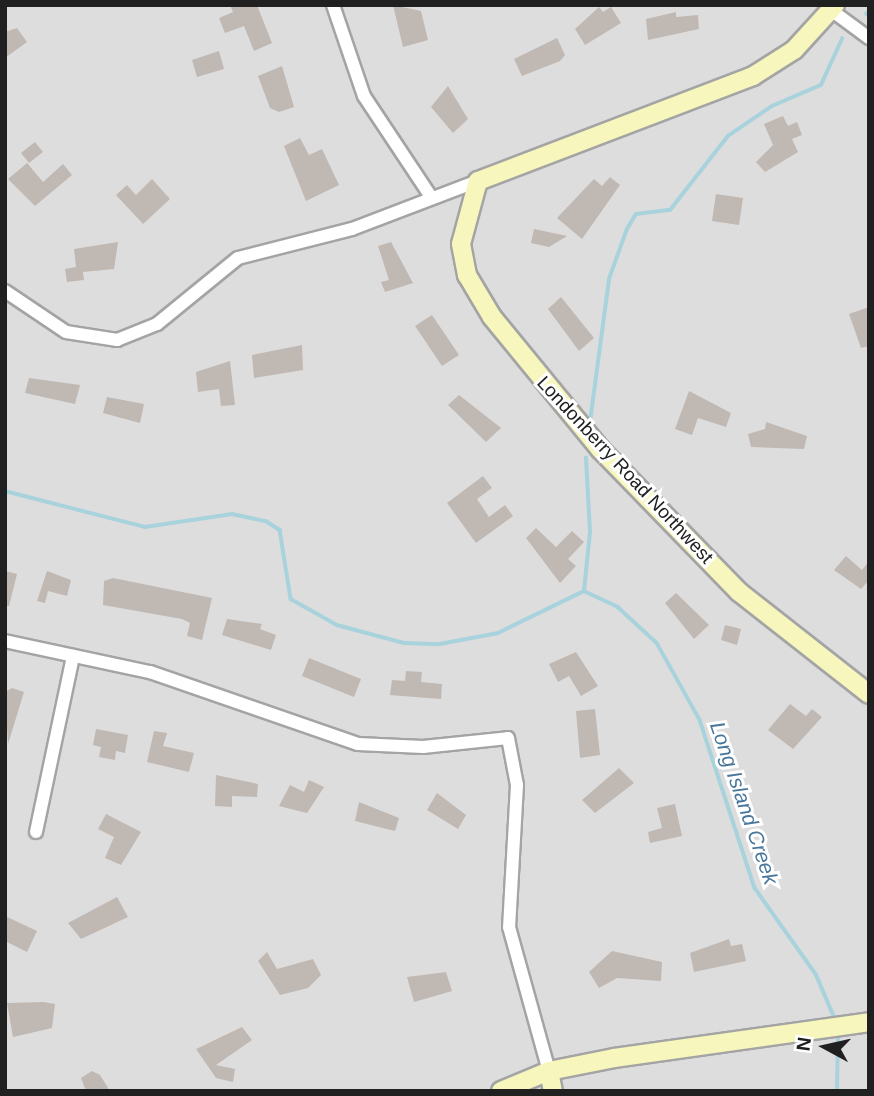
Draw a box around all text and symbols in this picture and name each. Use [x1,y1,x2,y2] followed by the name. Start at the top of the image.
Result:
[532,371,718,569] street label: Londonberry Road Northwest
[704,718,784,888] water label: Long Island Creek
[790,1012,860,1082] north arrow
[792,1036,815,1052] text: N

